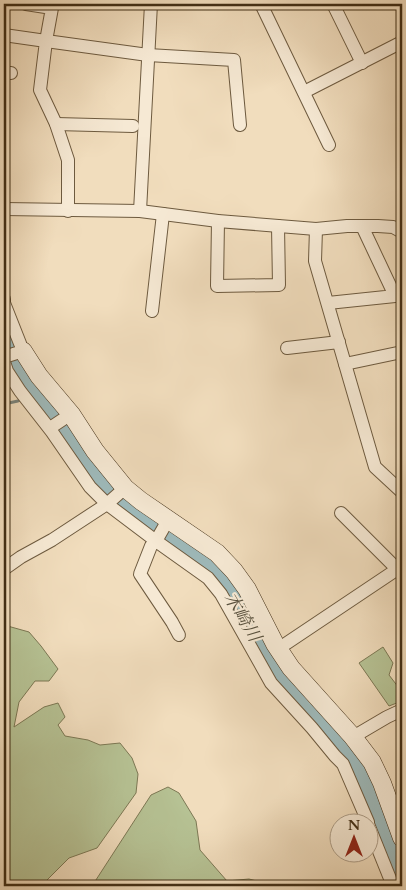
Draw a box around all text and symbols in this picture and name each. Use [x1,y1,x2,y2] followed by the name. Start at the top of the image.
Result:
[217,587,268,648] water label: 木崎川
[328,812,378,862] north arrow
[348,816,360,835] text: N

